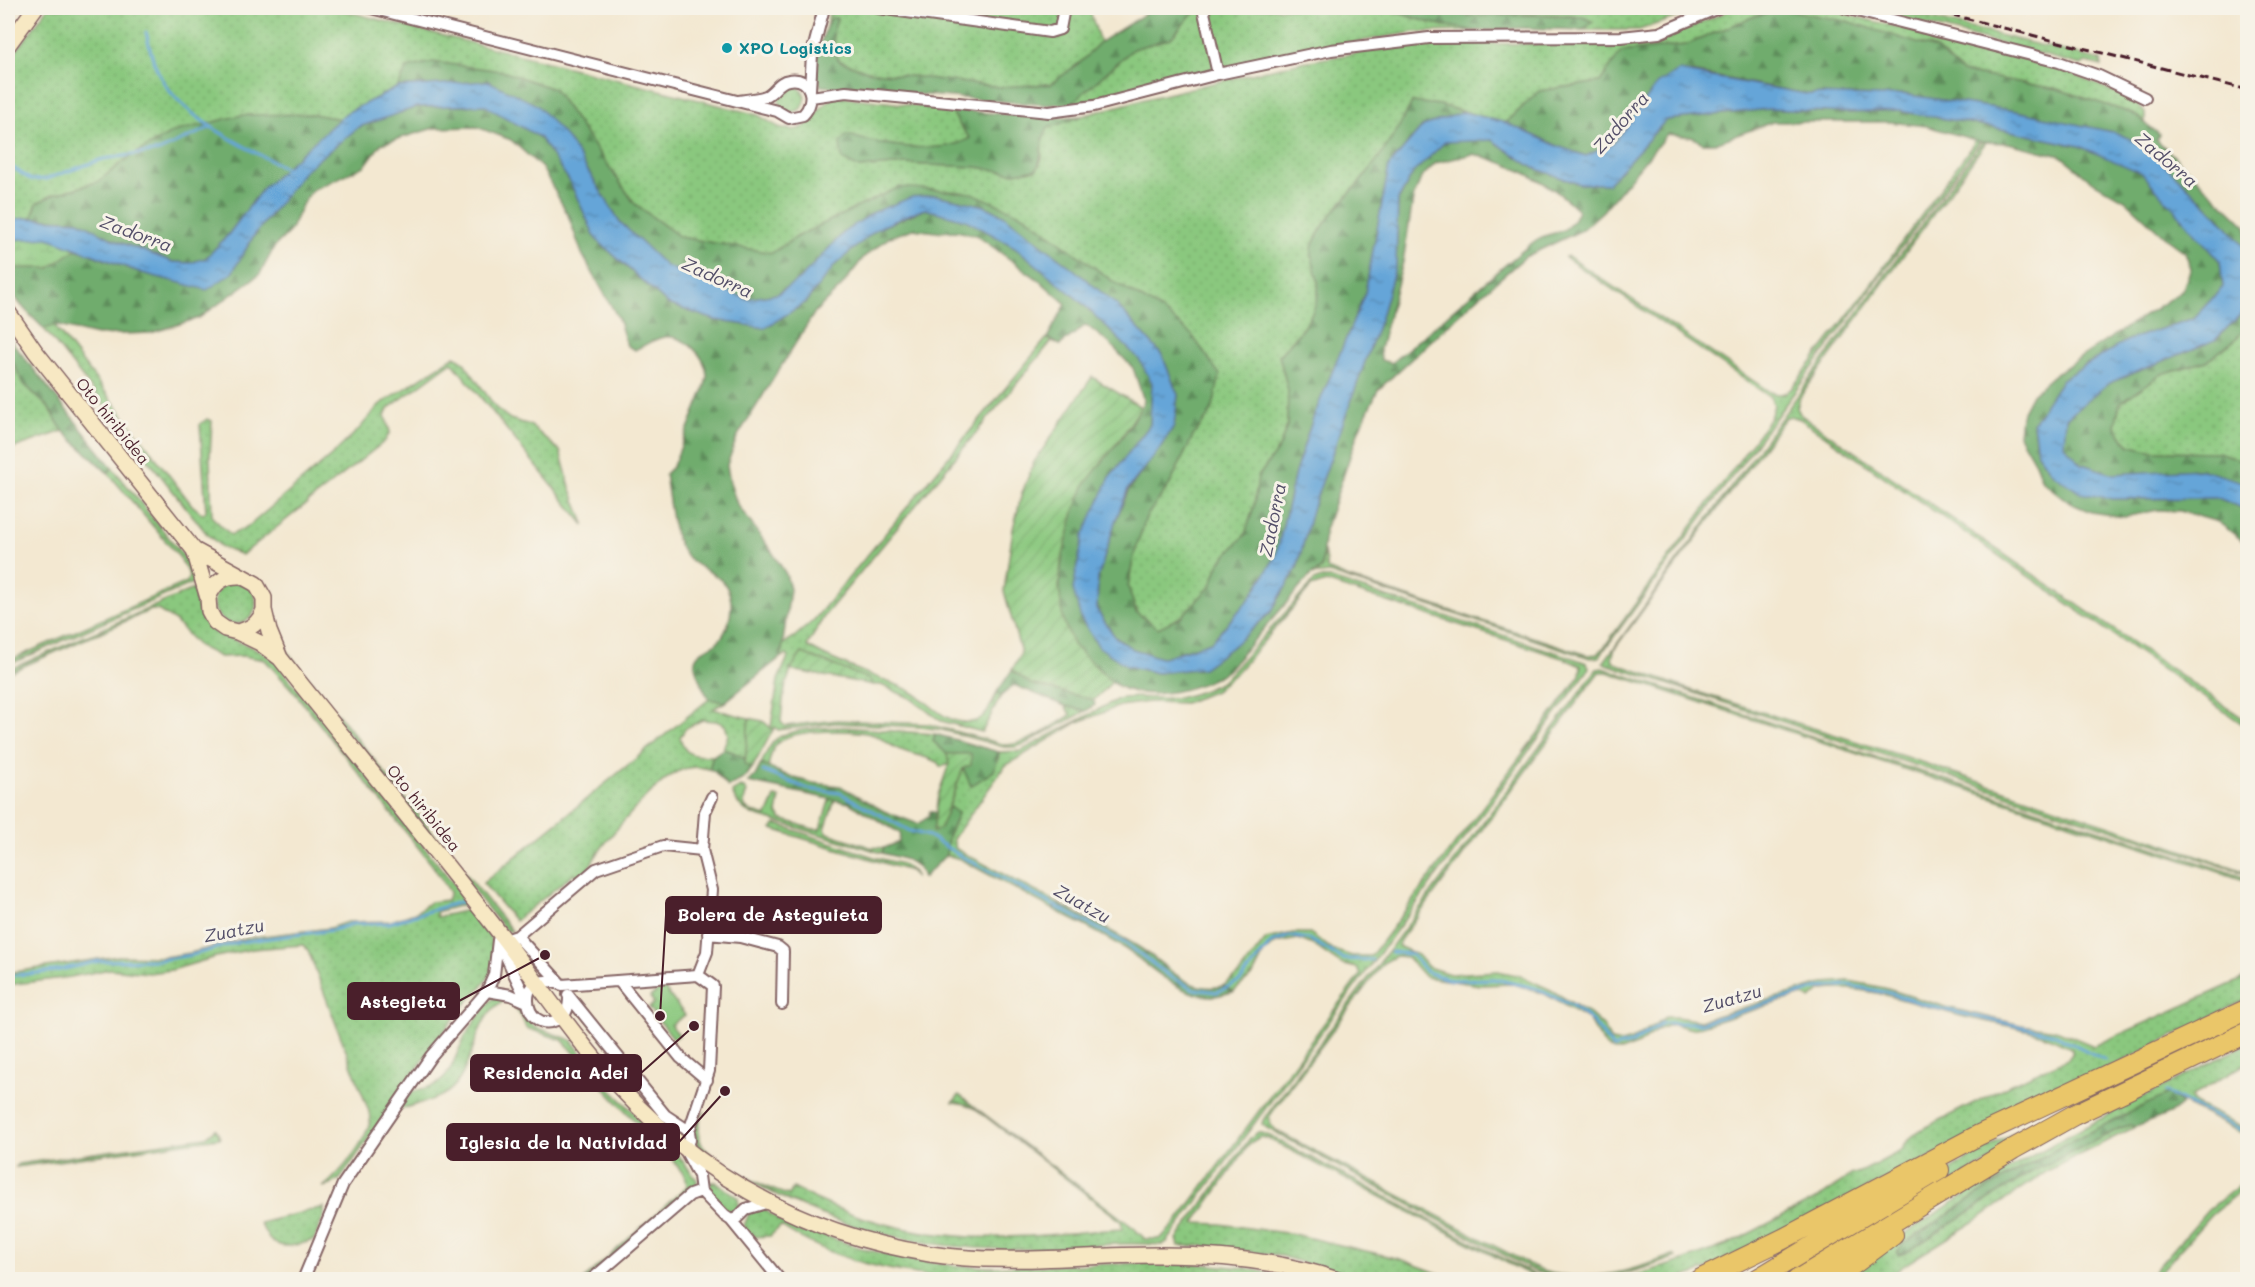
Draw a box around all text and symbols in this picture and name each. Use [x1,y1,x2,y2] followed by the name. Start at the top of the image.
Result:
[739,37,852,58] place label: XPO Logistics
[720,41,734,55] marker: XPO Logistics
[1587,86,1654,158] water label: Zadorra
[2130,126,2203,192] water label: Zadorra
[97,209,176,257] water label: Zadorra
[678,251,756,303] water label: Zadorra
[72,373,155,469] street label: Oto hiribidea
[1253,481,1291,559] water label: Zadorra
[383,760,466,856] street label: Oto hiribidea
[1050,878,1115,928] water label: Zuatzu
[666,897,881,933] callout: Bolera de Asteguieta
[677,902,869,926] text: Bolera de Asteguieta
[202,912,266,948] water label: Zuatzu
[1699,978,1764,1018] water label: Zuatzu
[348,983,459,1019] callout: Astegieta
[360,989,446,1013] text: Astegieta
[471,1055,641,1091] callout: Residencia Adei
[483,1060,629,1084] text: Residencia Adei
[447,1124,679,1160] callout: Iglesia de la Natividad
[459,1130,667,1154] text: Iglesia de la Natividad

